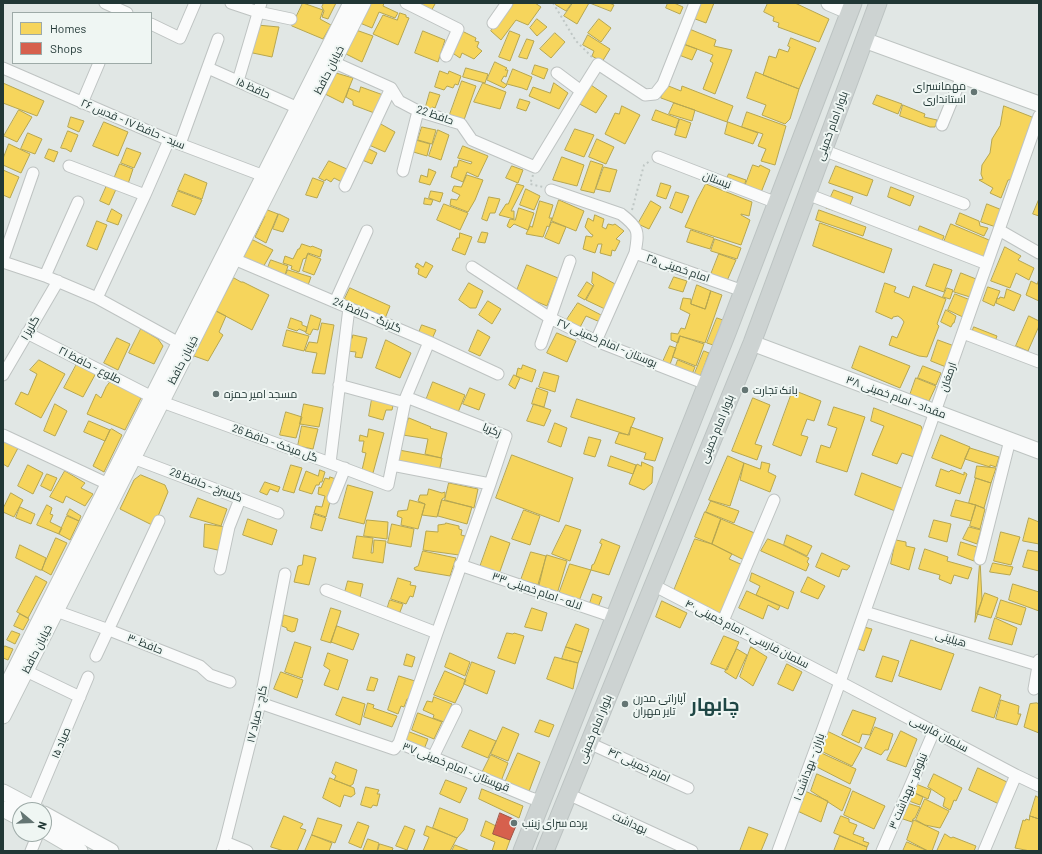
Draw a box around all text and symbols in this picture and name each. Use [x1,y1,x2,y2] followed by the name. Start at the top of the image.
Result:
[12,12,152,64] legend
[50,21,86,35] text: Homes
[50,41,82,55] text: Shops
[311,43,347,97] street label: خیابان حافظ
[234,75,272,101] street label: حافظ ۱۵
[913,79,966,105] place label: مهمانسرای استانداری
[969,87,979,97] marker: مهمانسرای استانداری
[813,90,851,162] street label: بلوار امام خمینی
[79,96,187,152] street label: سید - حافظ ۱۷ - قدس ۲۶
[415,102,455,128] street label: حافظ 22
[701,169,733,191] street label: نیستان
[645,251,711,285] street label: امام خمینی ۲۵
[330,295,404,335] street label: گلرنگ - حافظ 24
[18,313,42,343] street label: گلریز ۱
[555,316,659,370] street label: بوستان - امام خمینی ۲۷
[165,333,201,387] street label: خیابان حافظ
[56,343,124,387] street label: طلوع - حافظ ۲۱
[937,360,959,394] street label: ارمغان
[844,373,948,421] street label: مقداد - امام خمینی ۳۸
[753,383,798,397] place label: بانک تجارت
[740,385,750,395] marker: بانک تجارت
[224,387,297,401] place label: مسجد امیر حمزه
[211,389,221,399] marker: مسجد امیر حمزه
[697,393,737,465] street label: بلوار امام خمینی
[481,420,503,440] street label: زکریا
[230,421,320,465] street label: گل میخک - حافظ 26
[168,465,244,505] street label: گلسرخ - حافظ 28
[490,569,584,613] street label: لاله - امام خمینی ۳۳
[683,597,811,671] street label: سلمان فارسی - امام خمینی ۴۰
[19,622,55,676] street label: خیابان حافظ
[934,628,968,650] street label: هیلینی
[125,631,165,657] street label: حافظ ۳۰
[244,684,270,744] street label: کاج - صیاد ۱۷
[633,691,686,717] place label: آپاراتی مدرن تایر مهران
[575,693,615,765] street label: بلوار امام خمینی
[691,694,739,716] district label: چابهار
[620,699,630,709] marker: آپاراتی مدرن تایر مهران
[908,713,970,755] street label: سلمان فارسی
[49,726,73,760] street label: صیاد ۱۵
[791,731,827,803] street label: باران - بهداشت ۱
[400,739,512,795] street label: قهستان - امام خمینی ۳۷
[606,745,672,785] street label: امام خمینی ۴۲
[886,751,930,831] street label: نیلوفر - بهداشت ۳
[12,802,52,842] north arrow
[610,809,650,837] street label: بهداشت
[522,816,587,830] place label: پرده سرای زینب
[509,818,519,828] marker: پرده سرای زینب
[36,820,50,831] text: N

